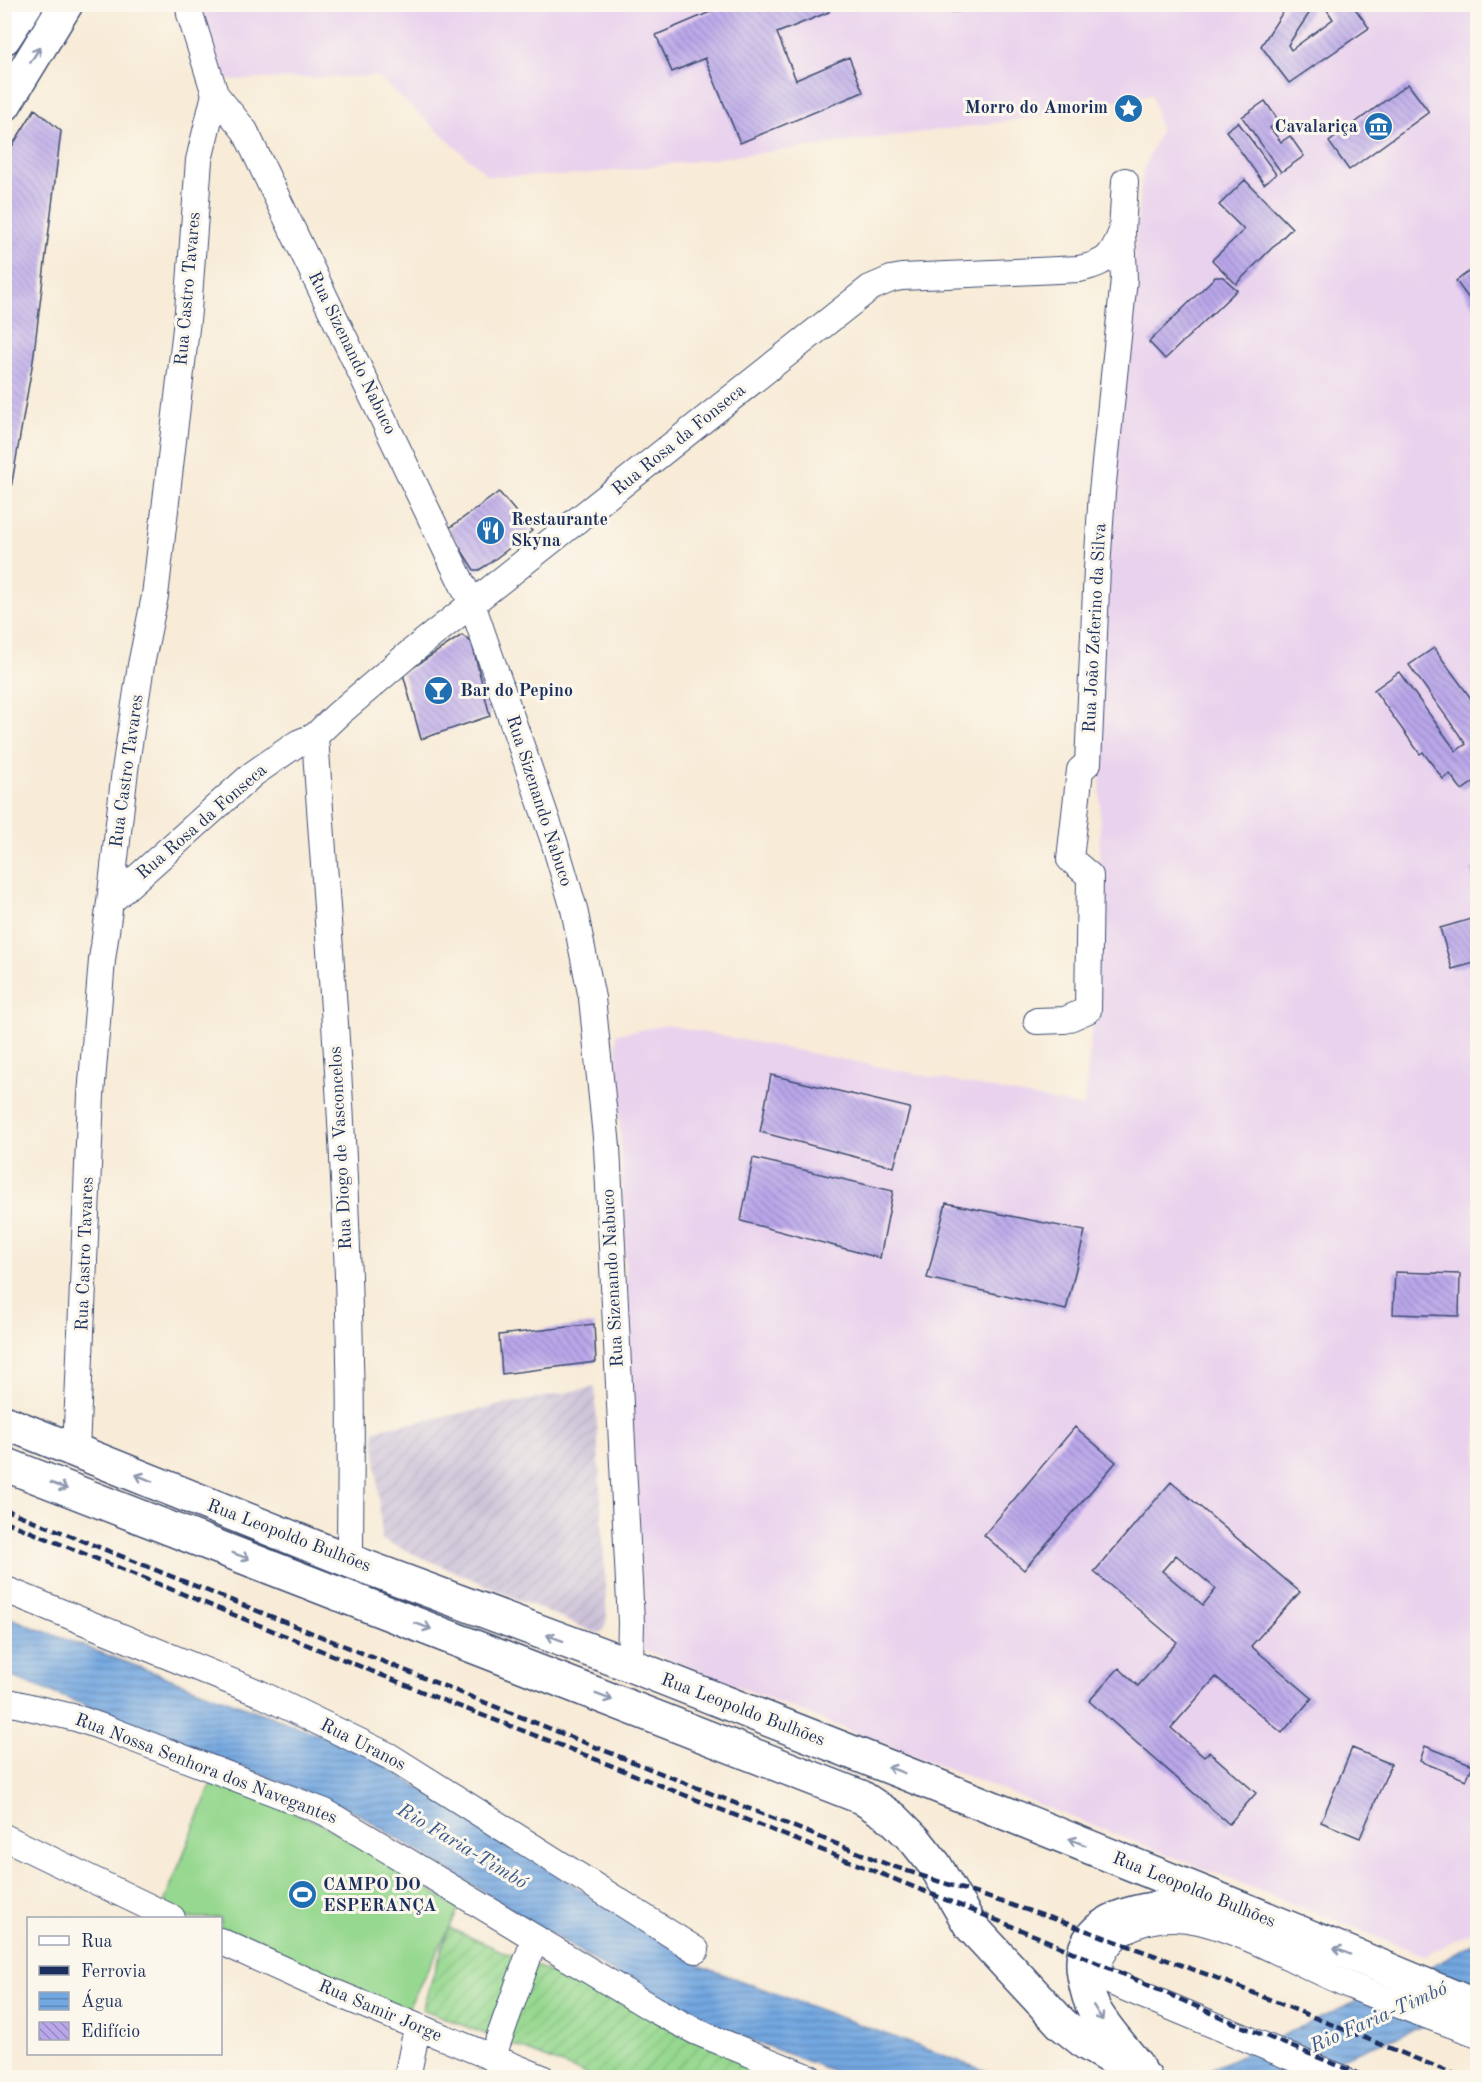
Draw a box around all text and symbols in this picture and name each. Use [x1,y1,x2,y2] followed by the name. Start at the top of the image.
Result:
[29,47,41,64] one-way arrow
[1113,92,1145,124] place icon: Morro do Amorim
[965,99,1108,117] place label: Morro do Amorim
[1363,111,1395,143] museum icon: Cavalariça
[1275,118,1358,136] place label: Cavalariça
[172,211,204,367] street label: Rua Castro Tavares
[305,269,399,437] street label: Rua Sizenando Nabuco
[609,381,749,499] street label: Rua Rosa da Fonseca
[511,511,608,550] place label: Restaurante Skyna
[474,514,506,546] restaurant icon: Restaurante Skyna
[1081,522,1109,733] street label: Rua João Zeferino da Silva
[423,675,455,707] bar icon: Bar do Pepino
[460,682,573,700] place label: Bar do Pepino
[107,693,147,849] street label: Rua Castro Tavares
[503,713,575,889] street label: Rua Sizenando Nabuco
[134,761,271,883] street label: Rua Rosa da Fonseca
[327,1045,355,1250] street label: Rua Diogo de Vasconcelos
[73,1176,97,1331] street label: Rua Castro Tavares
[599,1188,627,1368] street label: Rua Sizenando Nabuco
[135,1472,153,1483] one-way arrow
[49,1481,68,1492] one-way arrow
[205,1496,374,1576] street label: Rua Leopoldo Bulhões
[231,1551,249,1562] one-way arrow
[413,1622,431,1633] one-way arrow
[546,1631,565,1642] one-way arrow
[659,1670,828,1750] street label: Rua Leopoldo Bulhões
[595,1692,613,1703] one-way arrow
[73,1711,340,1827] street label: Rua Nossa Senhora dos Navegantes
[317,1716,409,1774] street label: Rua Uranos
[888,1764,906,1775] one-way arrow
[393,1800,531,1894] water label: Rio Faria-Timbó
[1069,1836,1087,1847] one-way arrow
[1110,1849,1278,1931] street label: Rua Leopoldo Bulhões
[323,1876,437,1915] place label: CAMPO DO ESPERANÇA
[286,1879,318,1911] sports icon: CAMPO DO ESPERANÇA
[27,1917,222,2055] legend
[81,1933,112,1951] text: Rua
[1333,1945,1351,1956] one-way arrow
[81,1963,146,1981] text: Ferrovia
[316,1977,444,2045] street label: Rua Samir Jorge
[1307,1979,1451,2058] water label: Rio Faria-Timbó
[81,1989,123,2011] text: Água
[1092,2004,1104,2021] one-way arrow
[81,2023,140,2041] text: Edifício

